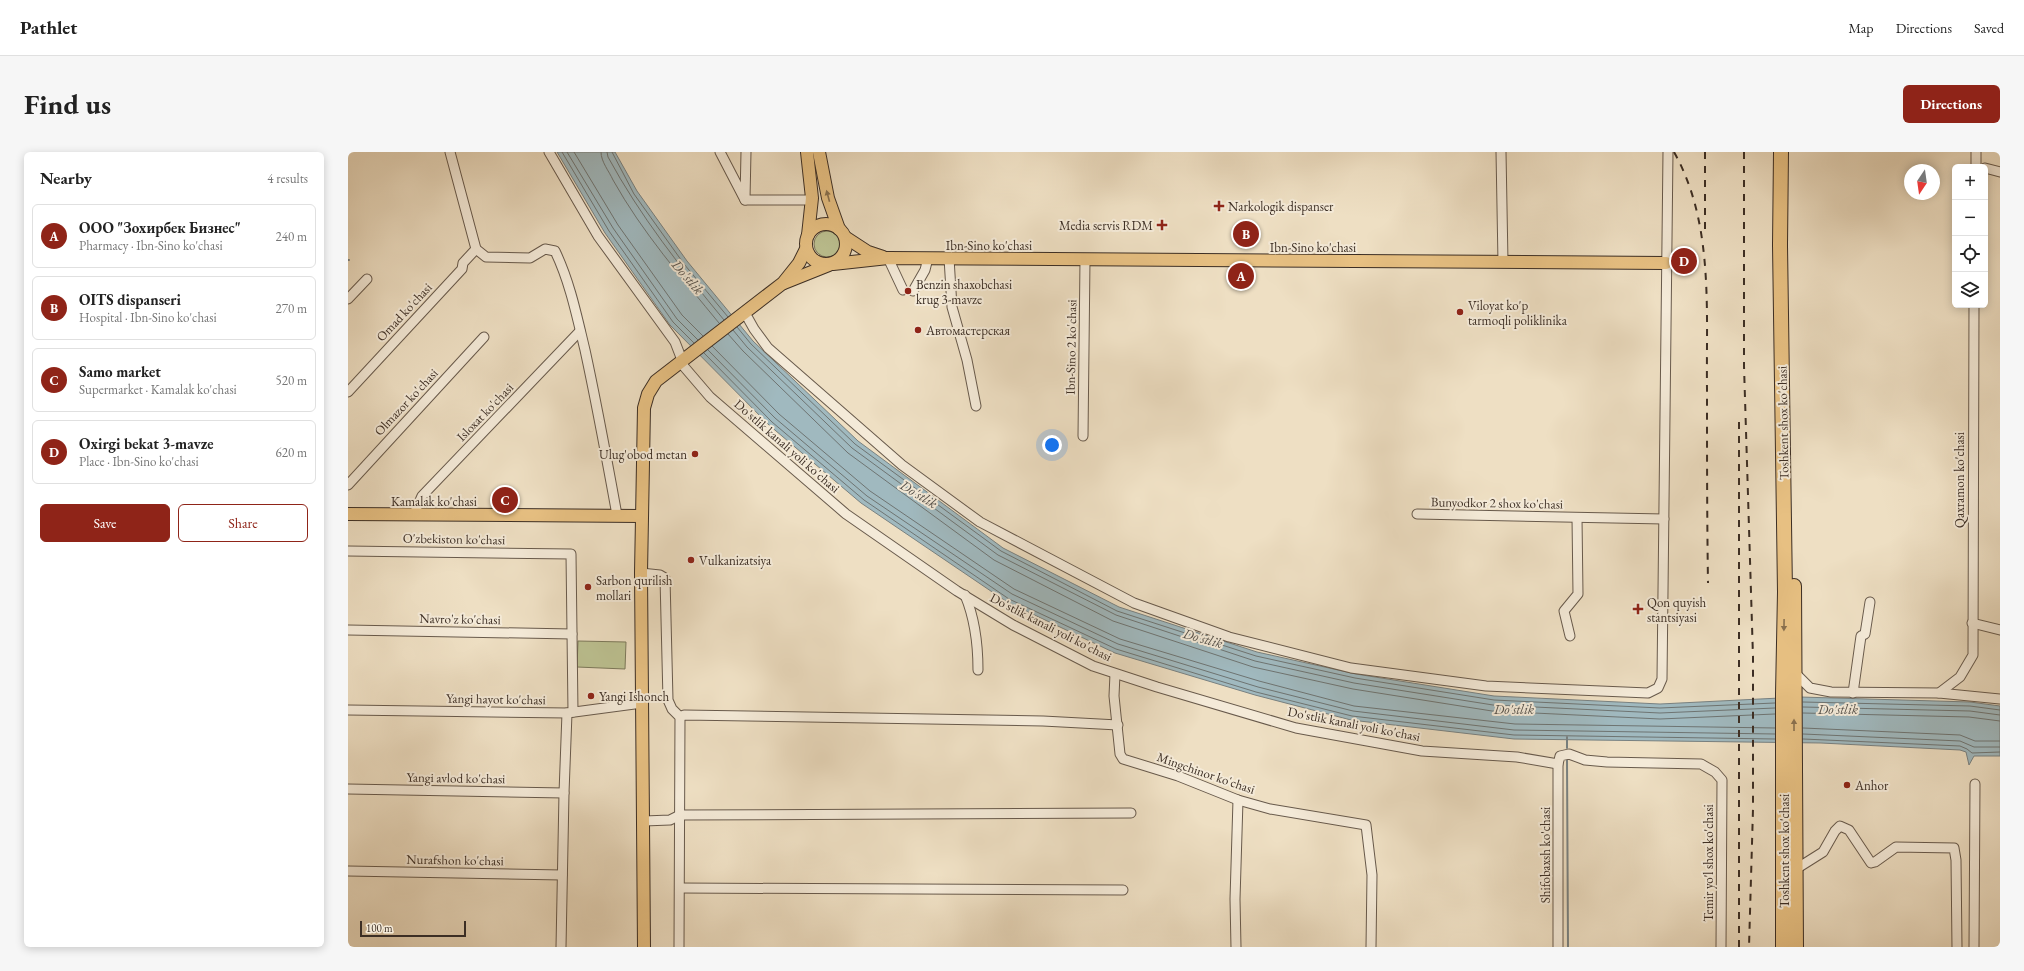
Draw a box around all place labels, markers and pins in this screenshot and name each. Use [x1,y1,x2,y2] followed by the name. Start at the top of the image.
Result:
[1228,198,1334,215] place label: Narkologik dispanser
[1213,200,1225,212] marker: Narkologik dispanser
[1059,217,1153,234] place label: Media servis RDM
[1156,219,1168,231] marker: Media servis RDM
[1233,219,1259,249] pin: B
[1671,246,1697,276] pin: D
[1228,261,1254,291] pin: A
[916,276,1012,308] place label: Benzin shaxobchasi krug 3-mavze
[903,286,913,296] marker: Benzin shaxobchasi krug 3-mavze
[1468,297,1568,329] place label: Viloyat ko'p tarmoqli poliklinika
[1455,307,1465,317] marker: Viloyat ko'p tarmoqli poliklinika
[925,322,1010,339] place label: Автомастерская
[913,325,923,335] marker: Автомастерская
[599,446,687,463] place label: Ulug'obod metan
[690,449,700,459] marker: Ulug'obod metan
[492,485,518,515] pin: C
[699,552,772,569] place label: Vulkanizatsiya
[686,555,696,565] marker: Vulkanizatsiya
[596,572,673,604] place label: Sarbon qurilish mollari
[583,582,593,592] marker: Sarbon qurilish mollari
[1647,594,1707,626] place label: Qon quyish stantsiyasi
[1632,603,1644,615] marker: Qon quyish stantsiyasi
[599,688,670,705] place label: Yangi Ishonch
[586,691,596,701] marker: Yangi Ishonch
[1854,777,1889,794] place label: Anhor
[1842,780,1852,790] marker: Anhor

